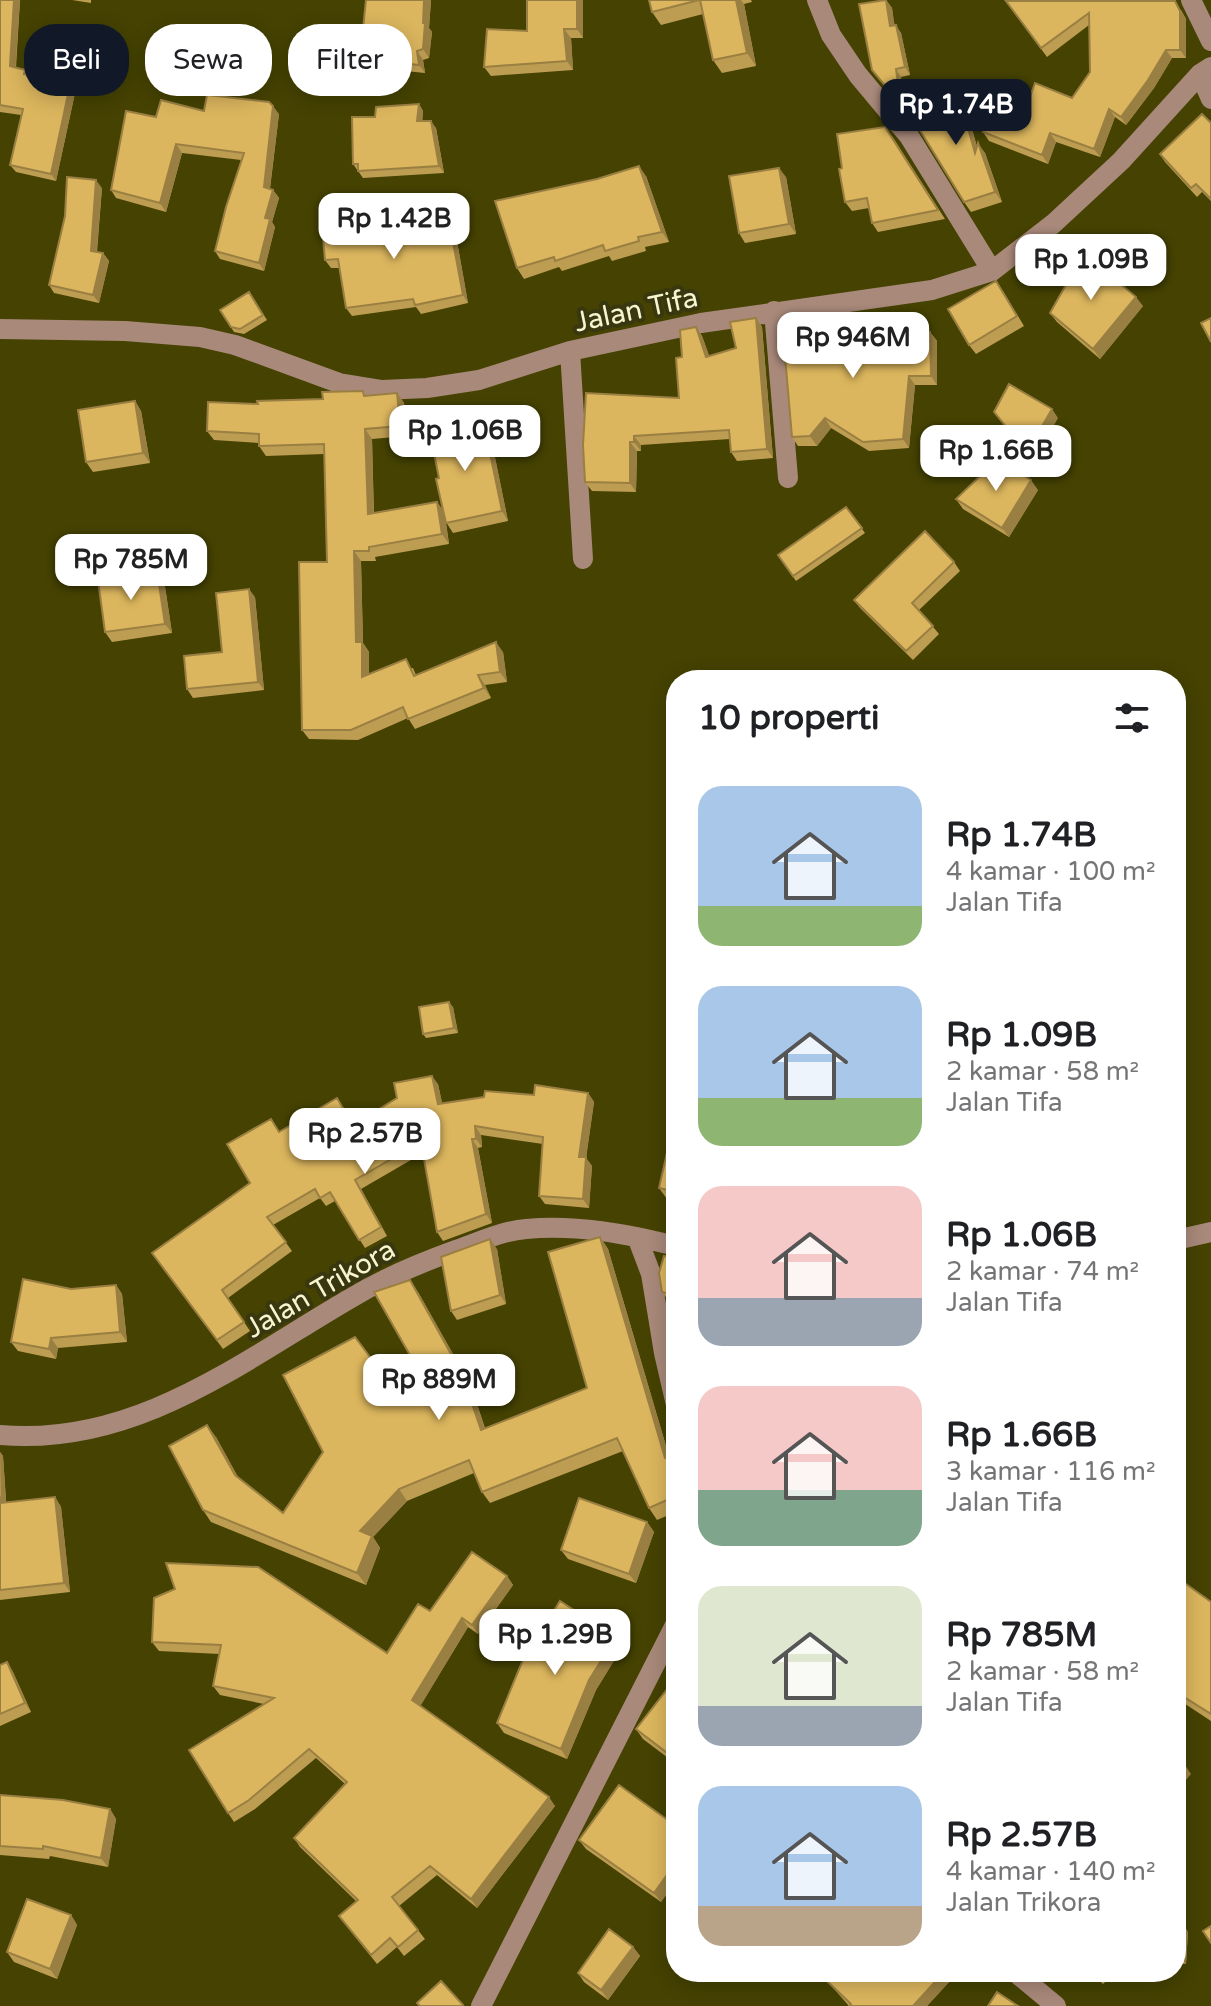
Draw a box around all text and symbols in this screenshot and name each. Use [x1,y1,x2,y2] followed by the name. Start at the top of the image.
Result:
[24,24,129,96] chip: Beli
[145,24,272,96] chip: Sewa
[288,24,412,96] chip: Filter
[873,79,1039,147] pin: Rp 1.74B
[898,89,1014,120] text: Rp 1.74B
[311,193,477,261] pin: Rp 1.42B
[337,203,451,234] text: Rp 1.42B
[1008,234,1174,302] pin: Rp 1.09B
[1033,244,1149,275] text: Rp 1.09B
[571,280,701,340] street label: Jalan Tifa
[779,312,927,380] pin: Rp 946M
[795,322,911,353] text: Rp 946M
[382,405,548,473] pin: Rp 1.06B
[407,415,523,446] text: Rp 1.06B
[913,425,1079,493] pin: Rp 1.66B
[938,435,1054,466] text: Rp 1.66B
[57,534,205,602] pin: Rp 785M
[73,544,189,575] text: Rp 785M
[1110,696,1154,740] icon: filters
[698,698,879,739] text: 10 properti
[946,815,1097,856] text: Rp 1.74B
[762,818,858,914] icon: home
[946,856,1156,887] text: 4 kamar · 100 m²
[946,887,1063,918] text: Jalan Tifa
[946,1015,1097,1056] text: Rp 1.09B
[762,1018,858,1114] icon: home
[946,1056,1139,1087] text: 2 kamar · 58 m²
[946,1087,1063,1118] text: Jalan Tifa
[282,1108,448,1176] pin: Rp 2.57B
[307,1118,423,1149] text: Rp 2.57B
[946,1215,1097,1256] text: Rp 1.06B
[762,1218,858,1314] icon: home
[240,1232,401,1345] street label: Jalan Trikora
[946,1256,1139,1287] text: 2 kamar · 74 m²
[946,1287,1063,1318] text: Jalan Tifa
[365,1354,513,1422] pin: Rp 889M
[381,1364,497,1395] text: Rp 889M
[946,1415,1097,1456] text: Rp 1.66B
[762,1418,858,1514] icon: home
[946,1456,1156,1487] text: 3 kamar · 116 m²
[946,1487,1063,1518] text: Jalan Tifa
[472,1609,638,1677] pin: Rp 1.29B
[946,1615,1097,1656] text: Rp 785M
[762,1618,858,1714] icon: home
[497,1619,613,1650] text: Rp 1.29B
[946,1656,1139,1687] text: 2 kamar · 58 m²
[946,1687,1063,1718] text: Jalan Tifa
[946,1815,1097,1856] text: Rp 2.57B
[762,1818,858,1914] icon: home
[946,1856,1156,1887] text: 4 kamar · 140 m²
[946,1887,1101,1918] text: Jalan Trikora

